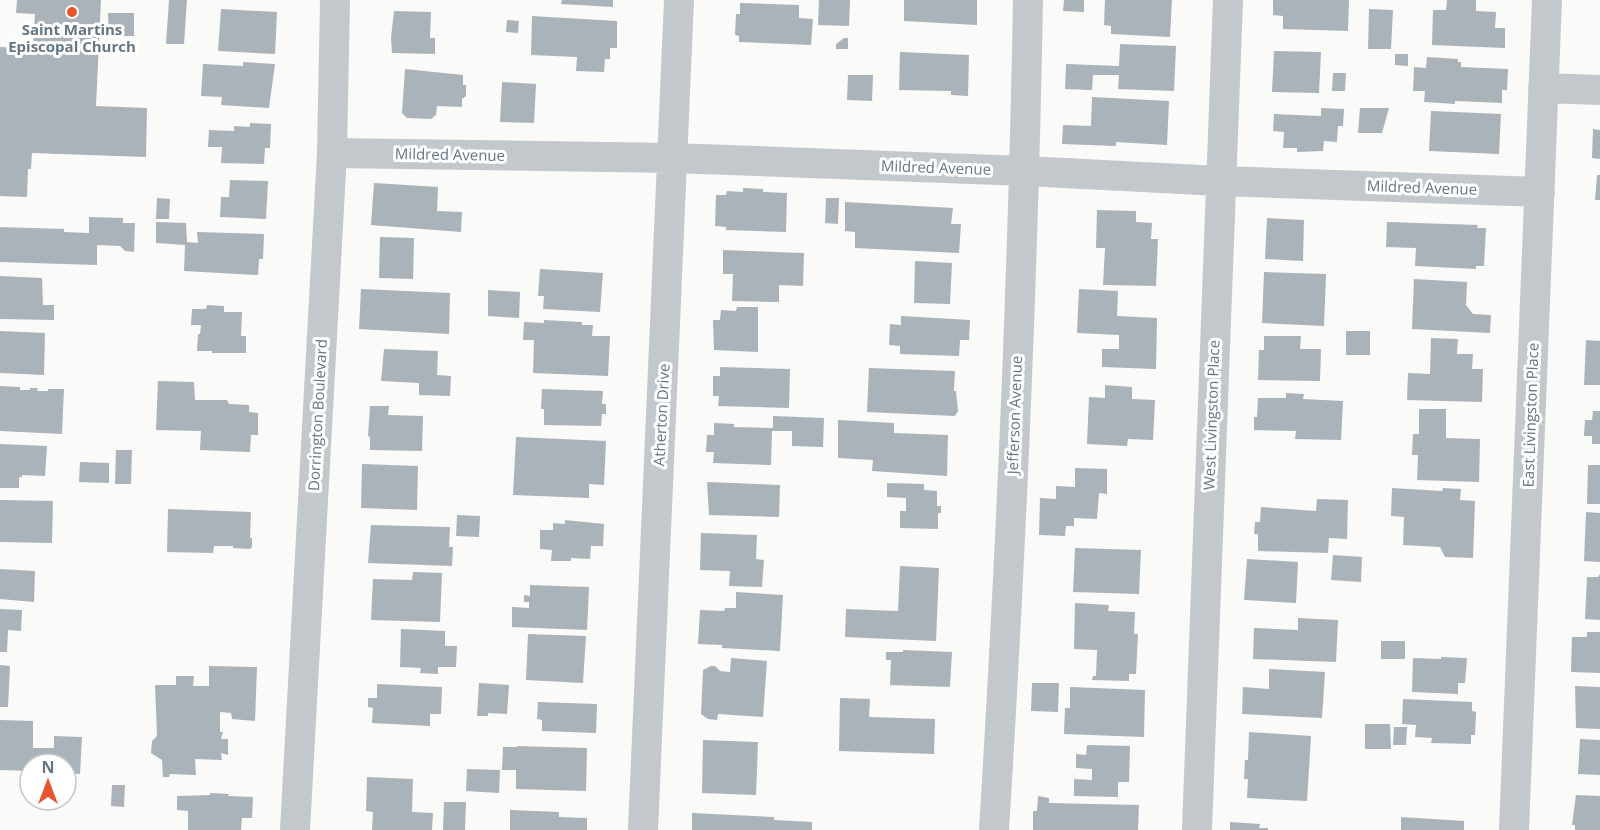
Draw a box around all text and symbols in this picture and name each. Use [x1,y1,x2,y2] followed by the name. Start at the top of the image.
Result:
[65,5,79,19] marker: Saint Martins Episcopal Church
[8,19,136,56] place label: Saint Martins Episcopal Church
[395,143,505,165] street label: Mildred Avenue
[881,155,991,179] street label: Mildred Avenue
[1367,175,1477,199] street label: Mildred Avenue
[303,339,331,491] street label: Dorrington Boulevard
[1198,340,1224,490] street label: West Livingston Place
[1517,342,1543,488] street label: East Livingston Place
[1002,355,1026,477] street label: Jefferson Avenue
[648,363,674,467] street label: Atherton Drive
[18,752,78,812] north arrow
[41,756,55,778] text: N

